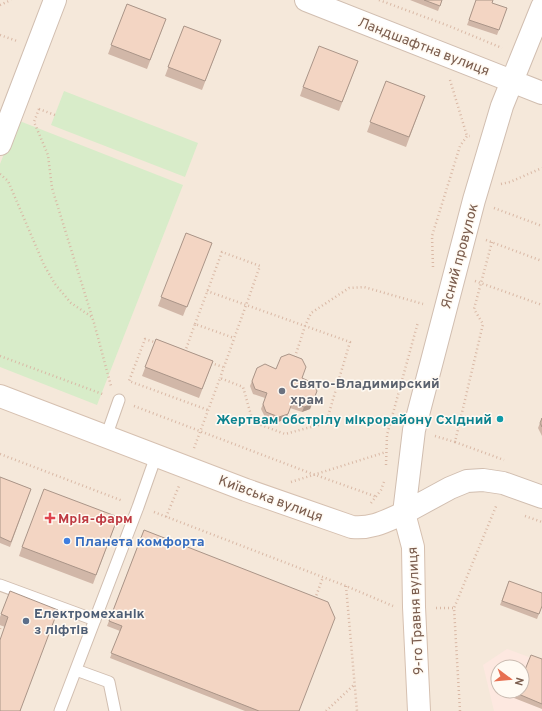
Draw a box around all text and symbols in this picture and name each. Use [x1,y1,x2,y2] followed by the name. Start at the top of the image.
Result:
[355,14,492,80] street label: Ландшафтна вулиця
[438,202,483,311] street label: Ясний провулок
[290,376,440,409] place label: Свято-Владимирский храм
[277,386,287,396] marker: Свято-Владимирский храм
[216,412,492,429] place label: Жертвам обстрілу мікрорайону Східний
[495,414,505,424] marker: Жертвам обстрілу мікрорайону Східний
[216,473,325,526] street label: Київська вулиця
[58,511,133,528] place label: Мрія-фарм
[45,513,55,523] marker: Мрія-фарм
[75,534,205,551] place label: Планета комфорта
[62,536,72,546] marker: Планета комфорта
[405,546,428,675] street label: 9-го Травня вулиця
[34,606,145,639] place label: Електромеханік з ліфтів
[21,616,31,626] marker: Електромеханік з ліфтів
[490,659,530,699] north arrow
[511,676,526,687] text: N

